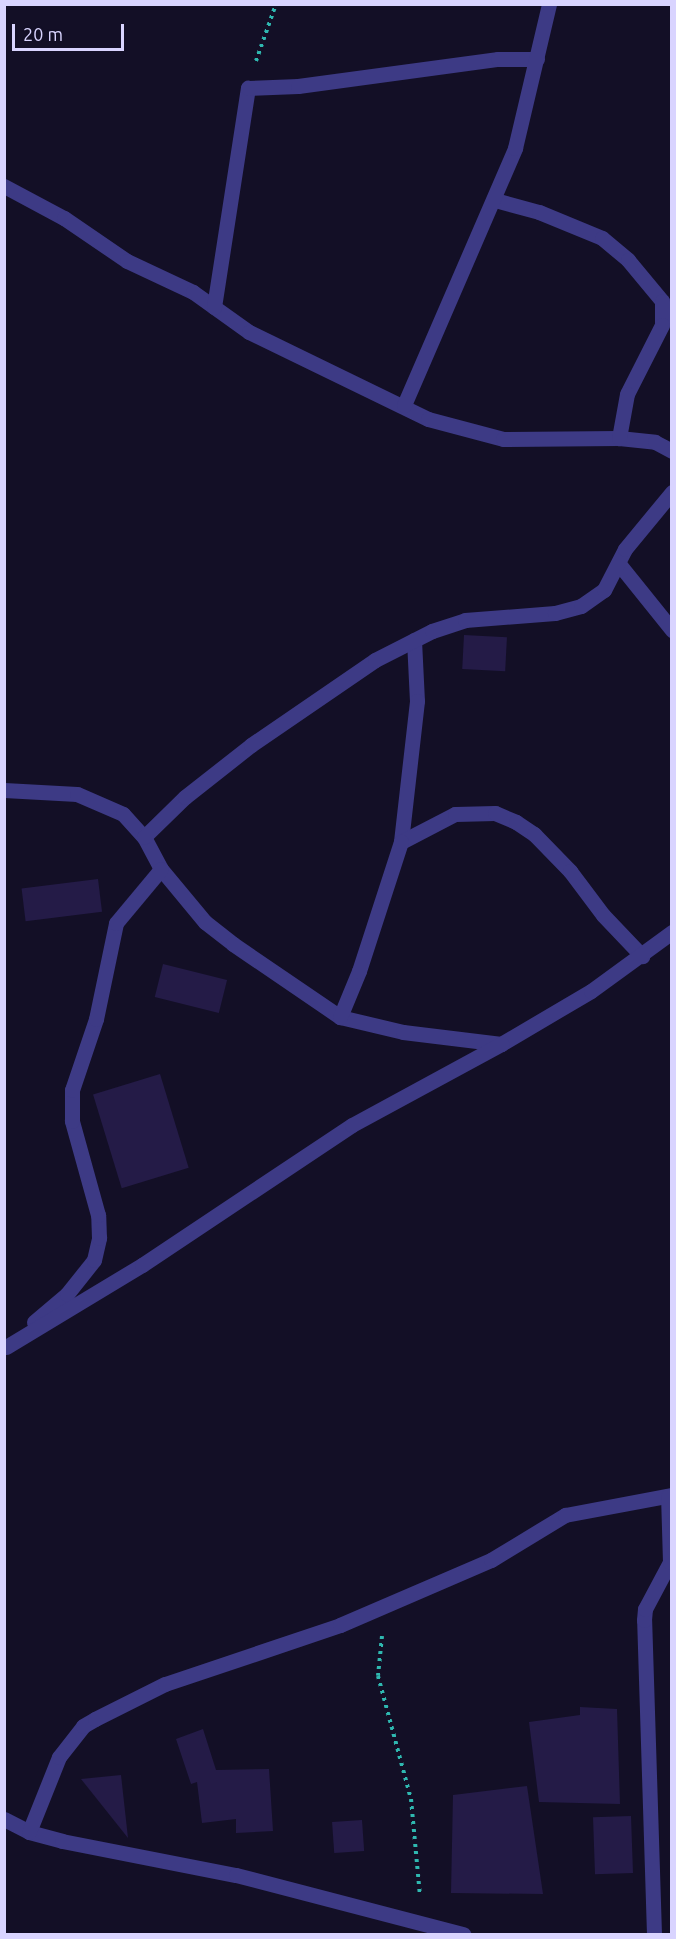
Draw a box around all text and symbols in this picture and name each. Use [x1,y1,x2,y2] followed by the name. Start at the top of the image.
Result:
[15,12,128,50] scale bar
[23,24,63,44] text: 20 m

